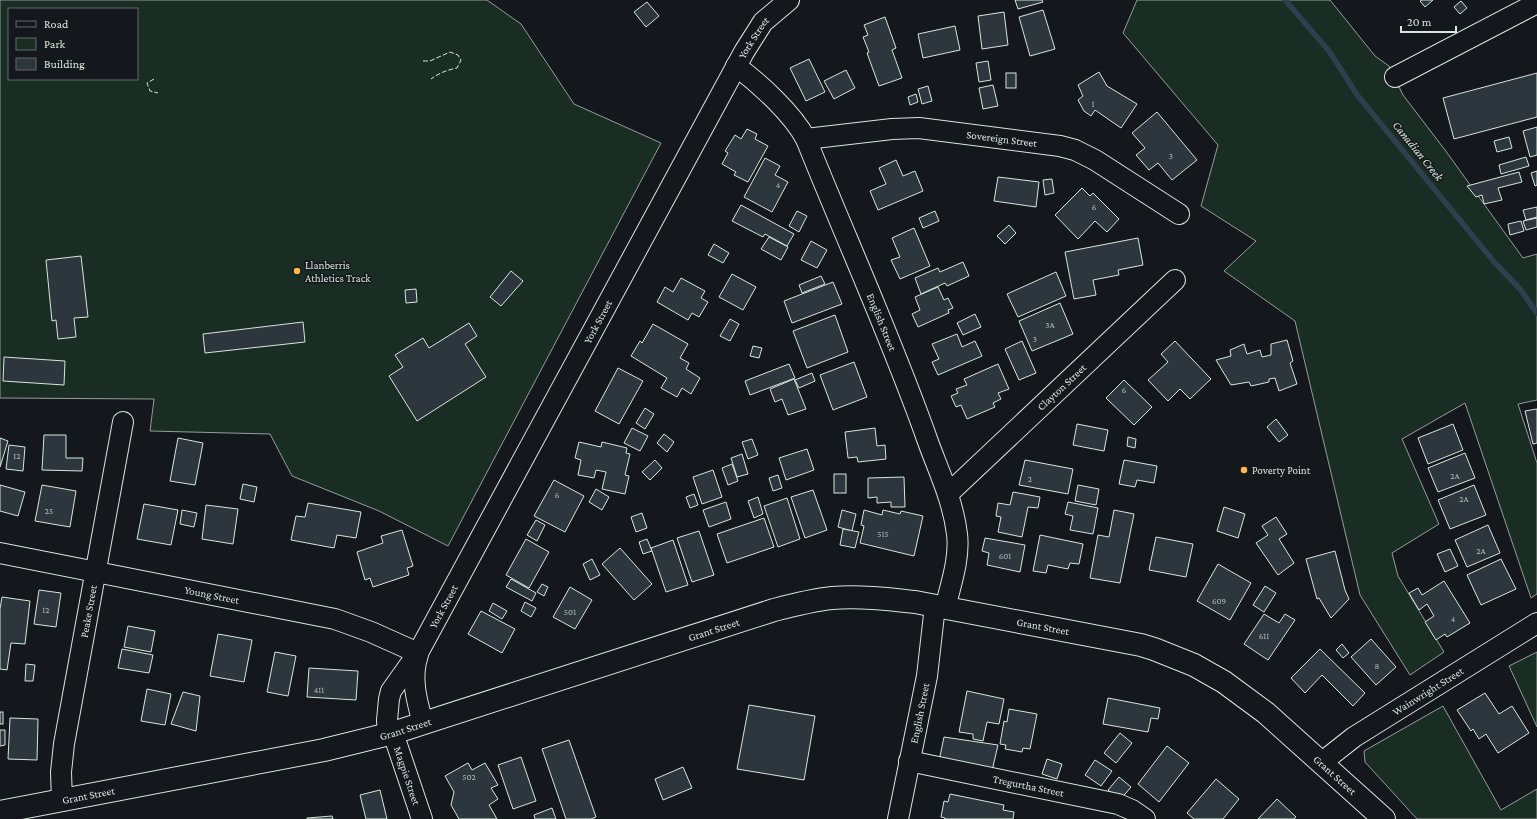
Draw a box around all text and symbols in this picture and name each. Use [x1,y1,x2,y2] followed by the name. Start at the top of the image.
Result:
[8,8,138,80] legend
[1401,8,1456,34] scale bar
[736,14,771,61] street label: York Street
[1407,15,1432,29] text: 20 m
[44,17,69,31] text: Road
[44,37,66,51] text: Park
[44,57,85,71] text: Building
[1092,99,1095,109] house number: 1
[1390,118,1447,184] water label: Canadian Creek
[966,128,1038,149] street label: Sovereign Street
[1169,151,1173,161] house number: 3
[776,180,781,190] house number: 4
[1092,202,1097,212] house number: 6
[305,259,371,284] place label: Llanberris Athletics Track
[292,266,302,276] marker: Llanberris Athletics Track
[865,291,899,353] street label: English Street
[581,298,615,345] street label: York Street
[1045,320,1056,330] house number: 3A
[1033,334,1037,344] house number: 3
[1035,361,1089,413] street label: Clayton Street
[1122,385,1127,395] house number: 6
[13,451,21,461] house number: 12
[1252,464,1311,477] place label: Poverty Point
[1239,465,1249,475] marker: Poverty Point
[1450,471,1461,481] house number: 2A
[1028,474,1032,484] house number: 2
[555,490,560,500] house number: 6
[1459,494,1470,504] house number: 2A
[45,506,53,516] house number: 25
[877,529,889,539] house number: 515
[1476,546,1487,556] house number: 2A
[999,551,1011,561] house number: 601
[427,582,460,630] street label: York Street
[184,583,241,606] street label: Young Street
[78,584,99,639] street label: Peake Street
[1212,596,1227,606] house number: 609
[42,605,50,615] house number: 12
[564,607,576,617] house number: 501
[1451,614,1456,624] house number: 4
[687,615,741,643] street label: Grant Street
[1016,615,1071,637] street label: Grant Street
[1259,631,1269,641] house number: 611
[1375,661,1380,671] house number: 8
[1390,664,1466,718] street label: Wainwright Street
[908,682,931,744] street label: English Street
[314,685,324,695] house number: 411
[378,715,433,742] street label: Grant Street
[392,745,423,807] street label: Magpie Street
[1311,753,1359,797] street label: Grant Street
[462,772,476,782] house number: 502
[992,772,1065,799] street label: Tregurtha Street
[61,784,116,806] street label: Grant Street

